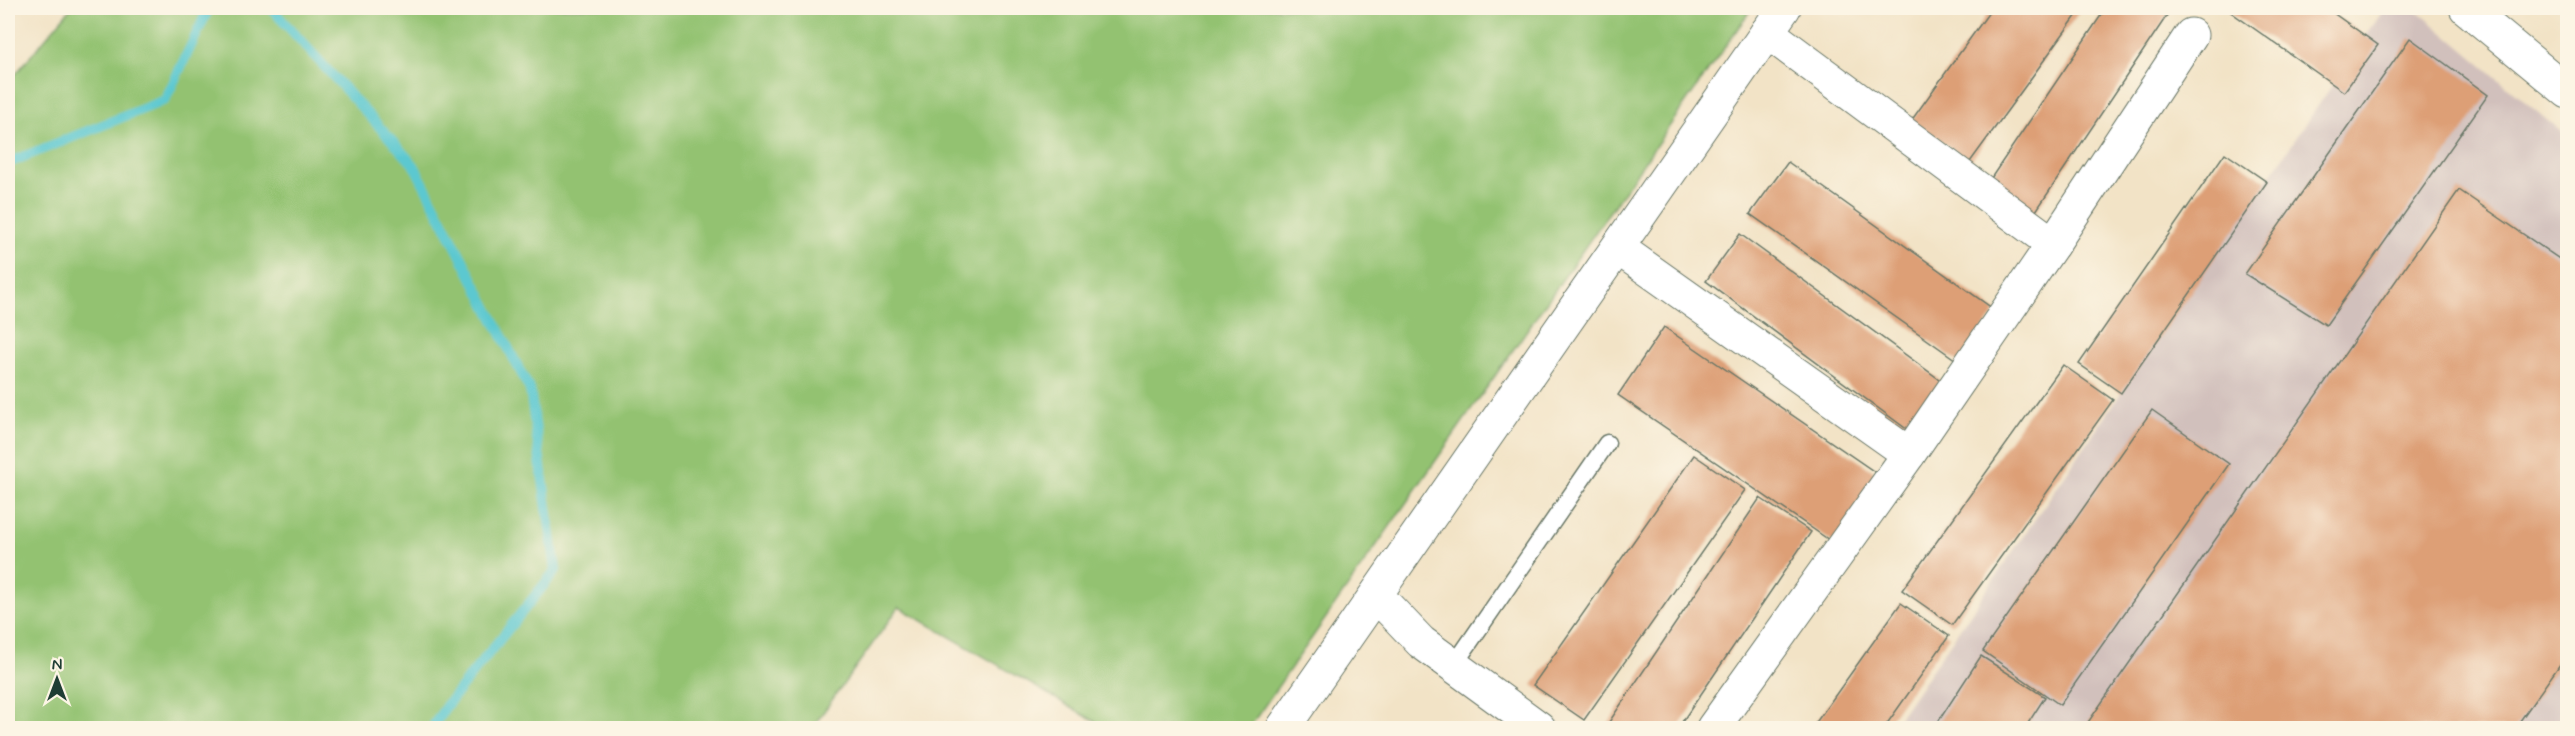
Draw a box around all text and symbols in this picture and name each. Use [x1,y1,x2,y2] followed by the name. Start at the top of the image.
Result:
[27,649,87,709] north arrow
[52,655,62,676] text: N

